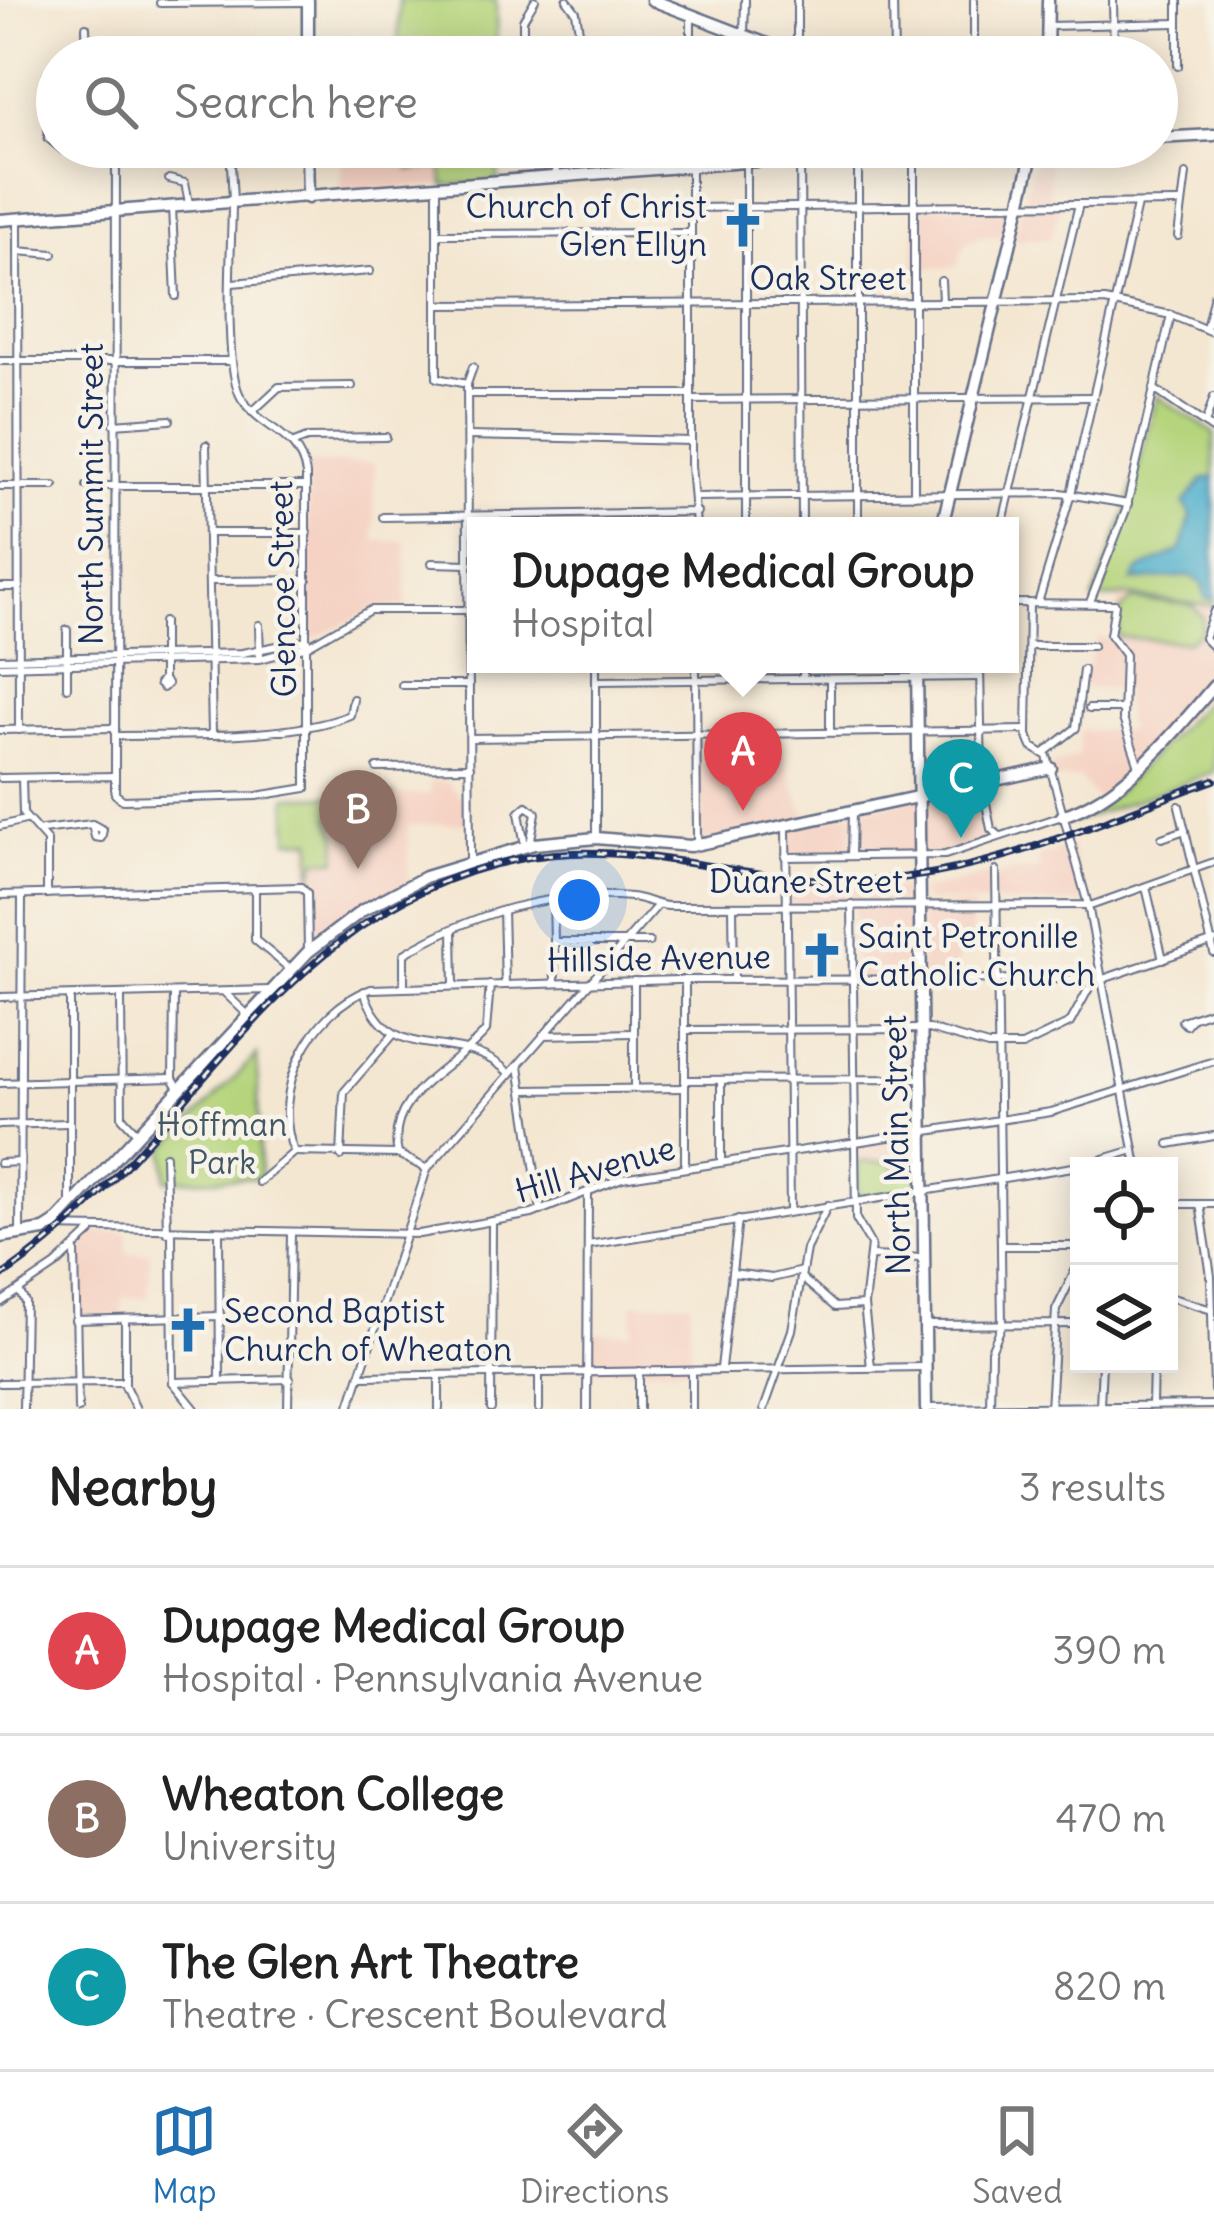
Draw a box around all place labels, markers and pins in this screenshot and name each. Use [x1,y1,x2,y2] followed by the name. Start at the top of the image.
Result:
[466,185,707,265] place label: Church of Christ Glen Ellyn
[718,200,768,250] church icon: Church of Christ Glen Ellyn
[704,712,782,811] pin: A
[922,739,1000,838] pin: C
[319,770,397,869] pin: B
[858,915,1095,995] place label: Saint Petronille Catholic Church
[797,930,847,980] church icon: Saint Petronille Catholic Church
[224,1290,512,1370] place label: Second Baptist Church of Wheaton
[163,1305,213,1355] church icon: Second Baptist Church of Wheaton

